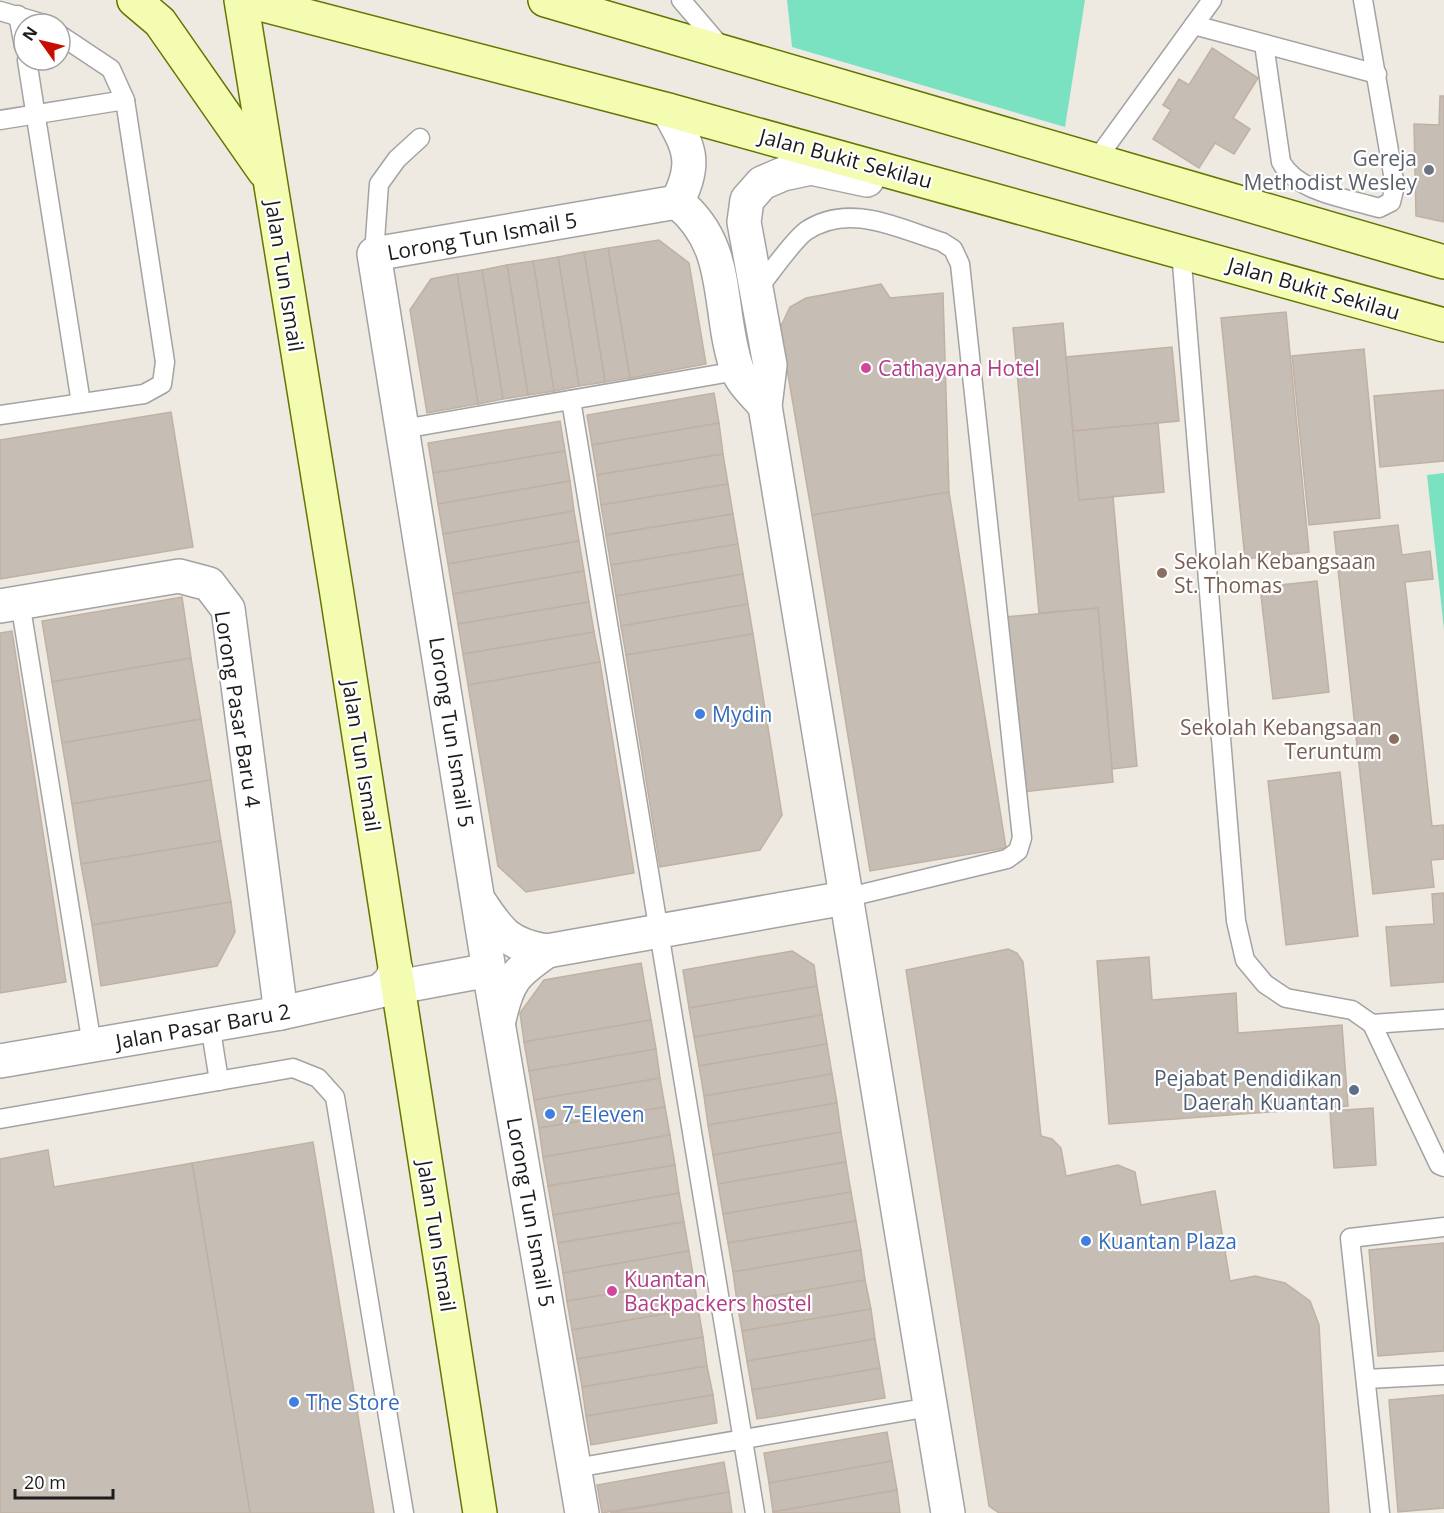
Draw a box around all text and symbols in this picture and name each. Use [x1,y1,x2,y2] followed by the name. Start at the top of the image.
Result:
[12,12,72,72] north arrow
[17,22,42,45] text: N
[755,121,936,195] street label: Jalan Bukit Sekilau
[1243,144,1417,196] place label: Gereja Methodist Wesley
[1422,163,1436,177] marker: Gereja Methodist Wesley
[259,196,311,354] street label: Jalan Tun Ismail
[385,206,579,266] street label: Lorong Tun Ismail 5
[1223,249,1403,326] street label: Jalan Bukit Sekilau
[878,354,1040,382] place label: Cathayana Hotel
[859,361,873,375] marker: Cathayana Hotel
[1174,547,1376,599] place label: Sekolah Kebangsaan St. Thomas
[1155,566,1169,580] marker: Sekolah Kebangsaan St. Thomas
[209,609,267,809] street label: Lorong Pasar Baru 4
[423,635,481,829] street label: Lorong Tun Ismail 5
[336,676,388,834] street label: Jalan Tun Ismail
[712,700,772,728] place label: Mydin
[693,707,707,721] marker: Mydin
[1180,713,1382,765] place label: Sekolah Kebangsaan Teruntum
[1387,732,1401,746] marker: Sekolah Kebangsaan Teruntum
[112,997,292,1055] street label: Jalan Pasar Baru 2
[1154,1064,1342,1116] place label: Pejabat Pendidikan Daerah Kuantan
[1347,1083,1361,1097] marker: Pejabat Pendidikan Daerah Kuantan
[562,1100,645,1128] place label: 7-Eleven
[543,1107,557,1121] marker: 7-Eleven
[501,1115,561,1309] street label: Lorong Tun Ismail 5
[411,1156,463,1314] street label: Jalan Tun Ismail
[1098,1227,1237,1255] place label: Kuantan Plaza
[1079,1234,1093,1248] marker: Kuantan Plaza
[624,1265,812,1317] place label: Kuantan Backpackers hostel
[605,1284,619,1298] marker: Kuantan Backpackers hostel
[306,1388,400,1416] place label: The Store
[287,1395,301,1409] marker: The Store
[15,1462,112,1500] scale bar
[24,1470,66,1494] text: 20 m

